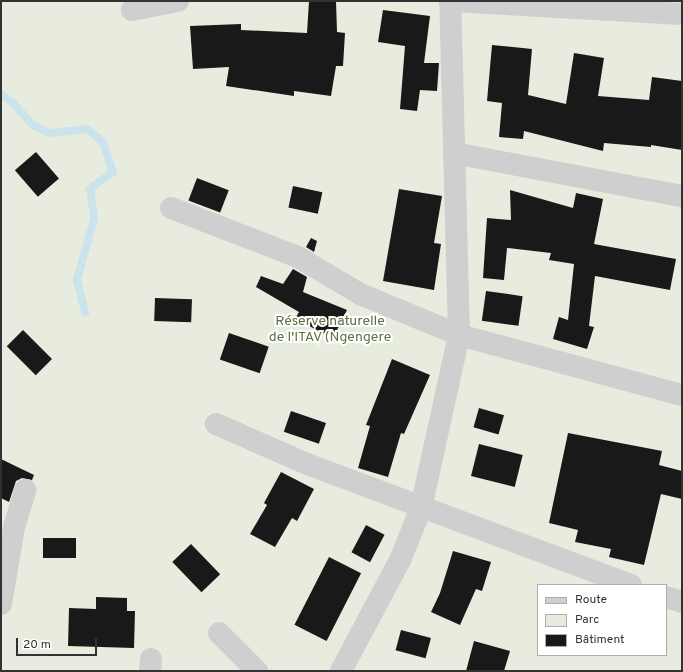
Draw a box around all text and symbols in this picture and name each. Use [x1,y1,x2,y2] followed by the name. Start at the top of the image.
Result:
[269,314,391,346] park label: Réserve naturelle de l'ITAV (Ngengere
[537,584,667,656] legend
[575,592,607,608] text: Route
[575,612,599,628] text: Parc
[18,630,99,656] scale bar
[575,632,625,648] text: Bâtiment
[23,637,51,653] text: 20 m

